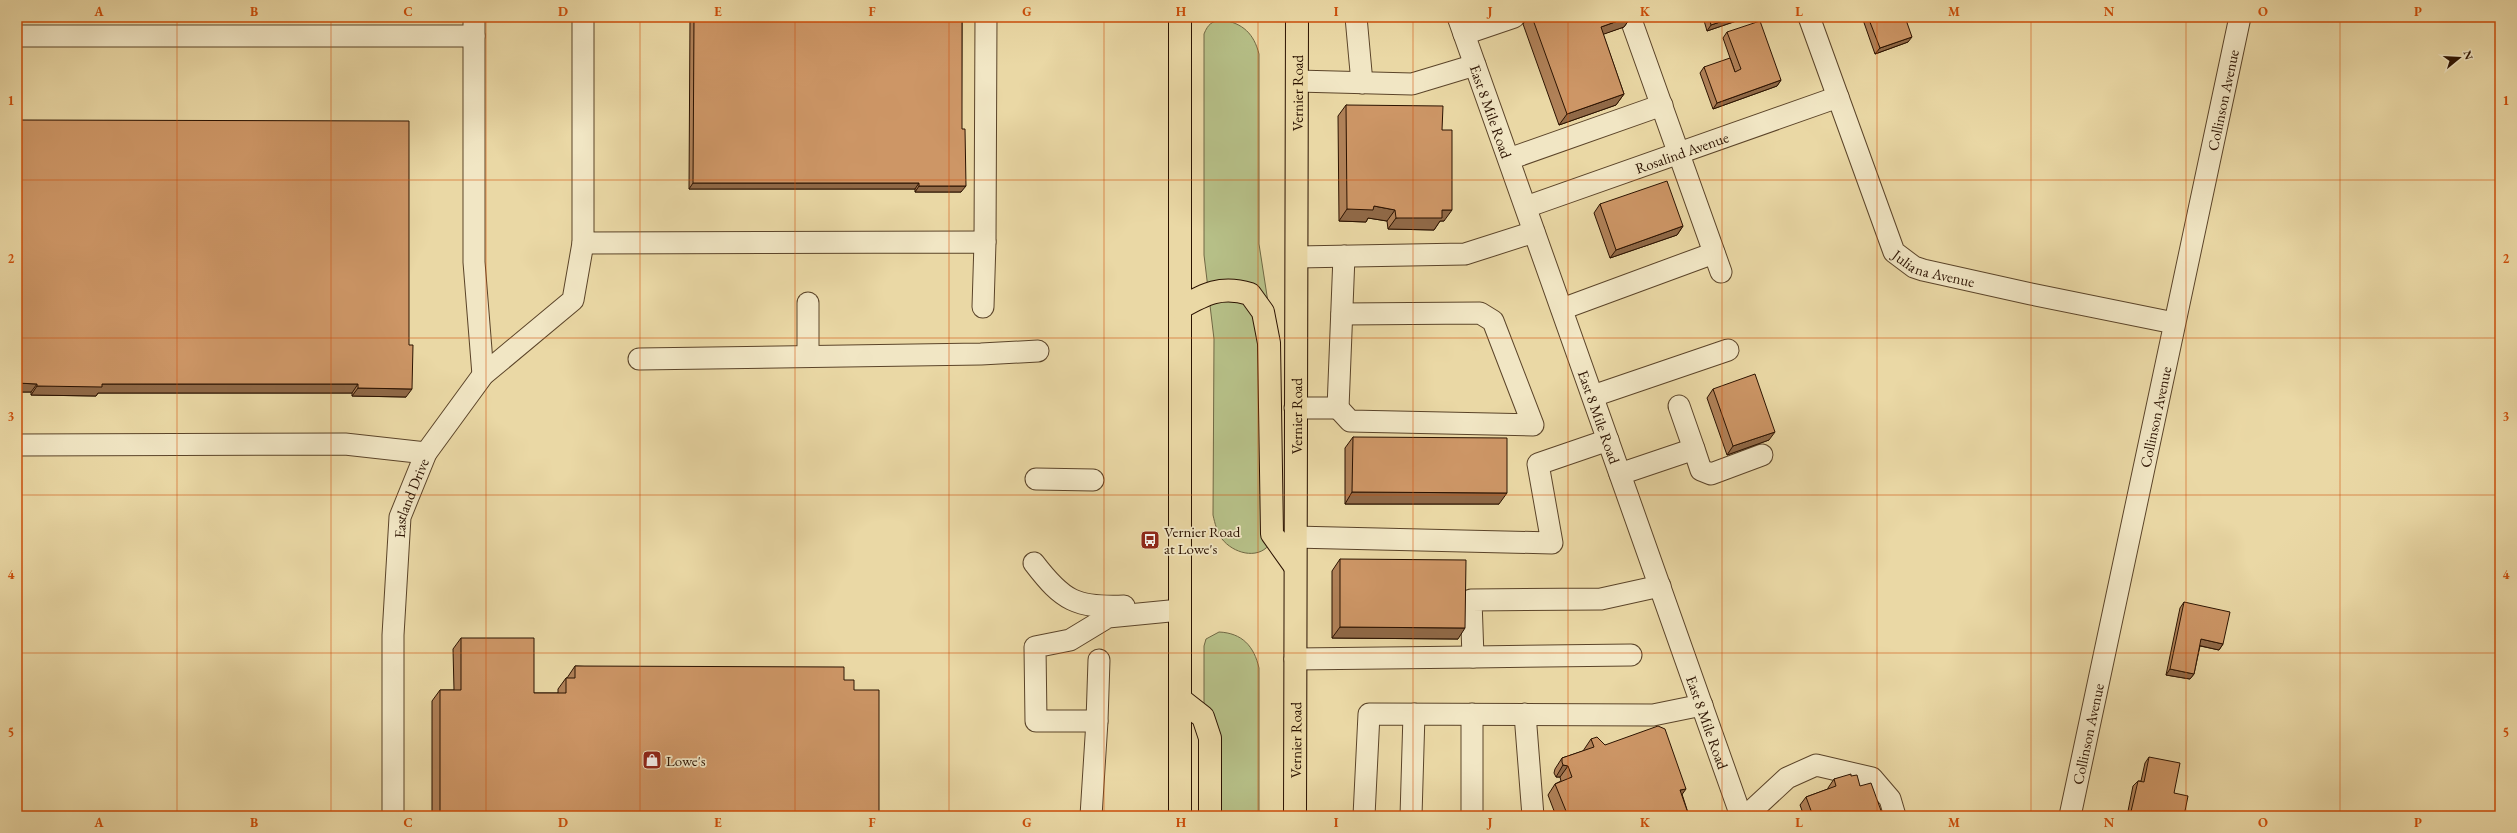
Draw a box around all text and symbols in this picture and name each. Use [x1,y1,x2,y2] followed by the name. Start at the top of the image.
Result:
[93,3,104,20] text: A
[250,3,258,20] text: B
[403,3,413,20] text: C
[558,3,568,20] text: D
[714,3,722,20] text: E
[868,3,876,20] text: F
[1022,3,1032,20] text: G
[1176,3,1187,20] text: H
[1334,3,1339,20] text: I
[1486,3,1493,20] text: J
[1640,3,1651,20] text: K
[1795,3,1803,20] text: L
[1948,3,1960,20] text: M
[2104,3,2115,20] text: N
[2258,3,2268,20] text: O
[2414,3,2422,20] text: P
[2439,38,2479,78] north arrow
[2202,48,2242,152] street label: Collinson Avenue
[2460,49,2477,61] text: N
[1287,54,1306,131] street label: Vernier Road
[1466,62,1517,161] street label: East 8 Mile Road
[8,92,15,109] text: 1
[2503,92,2510,109] text: 1
[1632,127,1731,177] street label: Rosalind Avenue
[1887,244,1977,291] street label: Juliana Avenue
[8,250,15,267] text: 2
[2503,250,2510,267] text: 2
[2135,364,2175,469] street label: Collinson Avenue
[1574,367,1625,466] street label: East 8 Mile Road
[1286,377,1306,454] street label: Vernier Road
[8,408,15,425] text: 3
[2503,408,2510,425] text: 3
[389,455,432,539] street label: Eastland Drive
[1164,522,1241,558] place label: Vernier Road at Lowe's
[1139,529,1161,551] bus stop icon: Vernier Road at Lowe's
[8,566,15,583] text: 4
[2503,566,2510,583] text: 4
[1682,673,1733,772] street label: East 8 Mile Road
[2067,681,2108,786] street label: Collinson Avenue
[1286,701,1305,778] street label: Vernier Road
[8,724,14,741] text: 5
[2503,724,2509,741] text: 5
[641,749,663,771] shop icon: Lowe's
[666,751,706,770] place label: Lowe's
[93,814,104,831] text: A
[250,814,258,831] text: B
[403,814,413,831] text: C
[558,814,568,831] text: D
[714,814,722,831] text: E
[868,814,876,831] text: F
[1022,814,1032,831] text: G
[1176,814,1187,831] text: H
[1334,814,1339,831] text: I
[1486,814,1493,831] text: J
[1640,814,1651,831] text: K
[1795,814,1803,831] text: L
[1948,814,1960,831] text: M
[2104,814,2115,831] text: N
[2258,814,2268,831] text: O
[2414,814,2422,831] text: P

